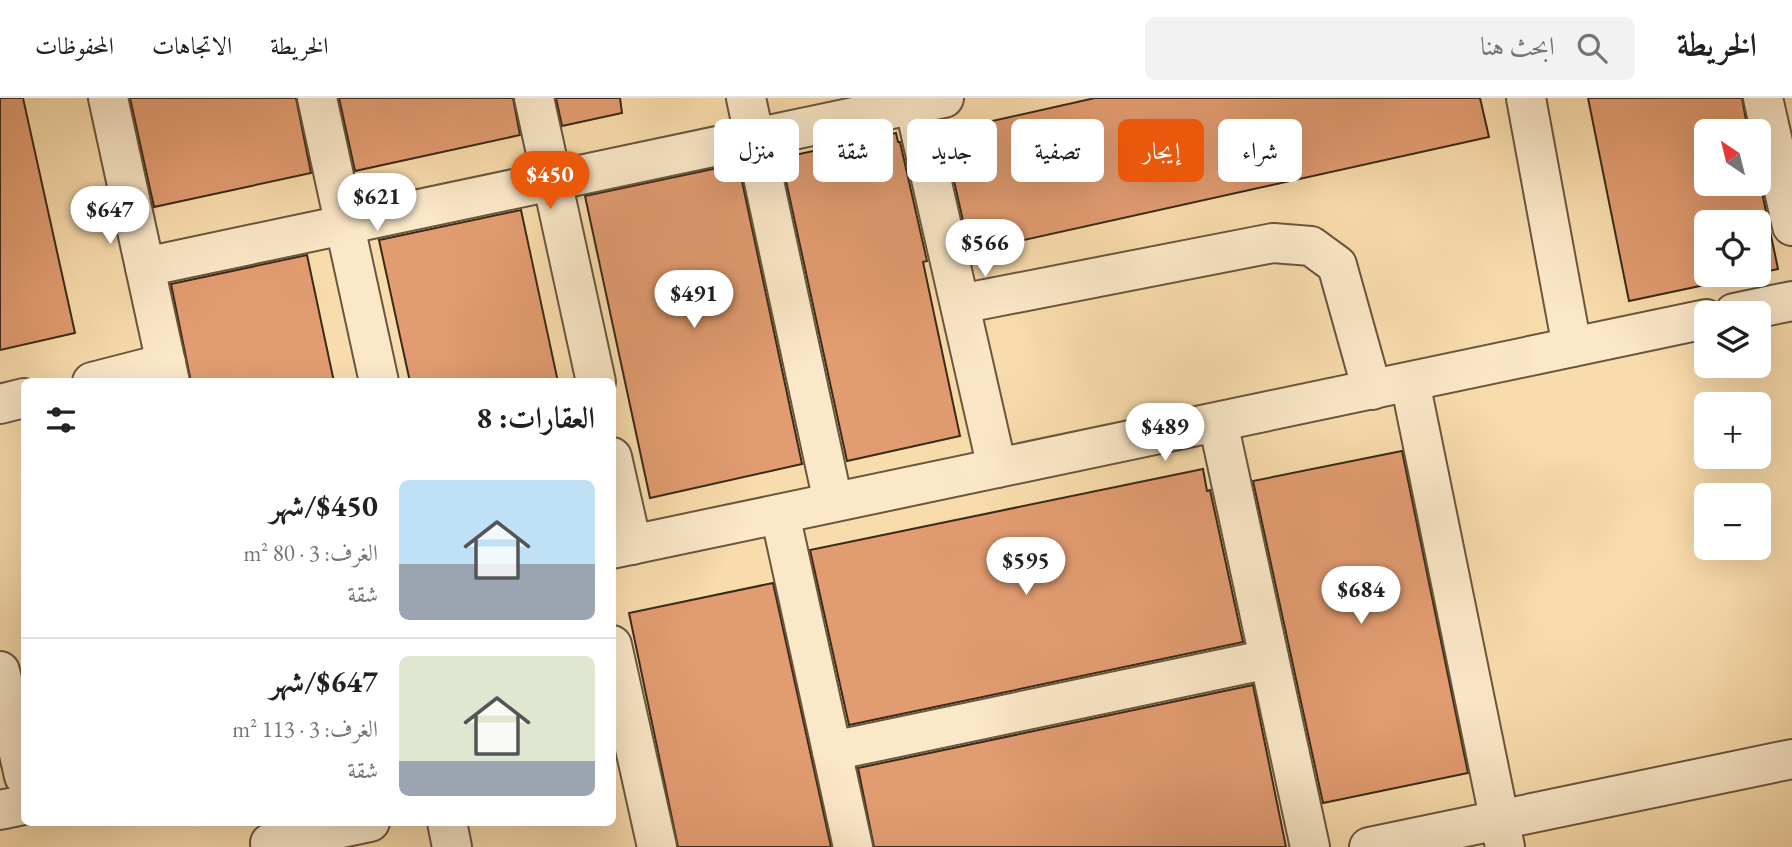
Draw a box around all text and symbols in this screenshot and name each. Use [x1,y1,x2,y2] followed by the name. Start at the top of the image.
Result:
[1145,17,1635,80] search box
[1677,23,1757,66] text: الخريطة
[1480,29,1555,63] text: ابحث هنا
[1573,29,1611,67] icon: search
[35,30,114,61] text: المحفوظات
[152,30,232,61] text: الاتجاهات
[270,30,329,61] text: الخريطة
[714,119,799,182] chip: منزل
[813,119,893,182] chip: شقة
[907,119,997,182] chip: جديد
[1011,119,1104,182] chip: تصفية
[1118,119,1204,182] chip: إيجار
[1218,119,1302,182] chip: شراء
[1694,119,1771,196] north arrow
[1694,119,1771,560] map controls
[509,152,591,211] pin: $450
[526,159,574,189] text: $450
[336,174,418,233] pin: $621
[353,181,401,211] text: $621
[69,186,151,246] pin: $647
[86,194,134,224] text: $647
[1694,210,1771,287] button: locate
[944,220,1026,279] pin: $566
[961,227,1009,257] text: $566
[653,271,735,330] pin: $491
[670,278,718,308] text: $491
[1694,301,1771,378] button: layers
[1694,392,1771,469] button: +
[476,398,595,437] text: العقارات: 8
[42,401,80,439] icon: filters
[1124,404,1206,463] pin: $489
[1141,411,1189,441] text: $489
[1694,483,1771,560] button: −
[270,486,378,525] text: $450/شهر
[455,508,539,592] icon: home
[243,538,378,568] text: الغرف: 3 · 80 m²
[985,538,1067,597] pin: $595
[1002,545,1050,575] text: $595
[1320,566,1402,626] pin: $684
[1337,574,1385,604] text: $684
[348,579,378,609] text: شقة
[270,662,378,701] text: $647/شهر
[455,684,539,768] icon: home
[232,714,378,744] text: الغرف: 3 · 113 m²
[348,755,378,785] text: شقة

